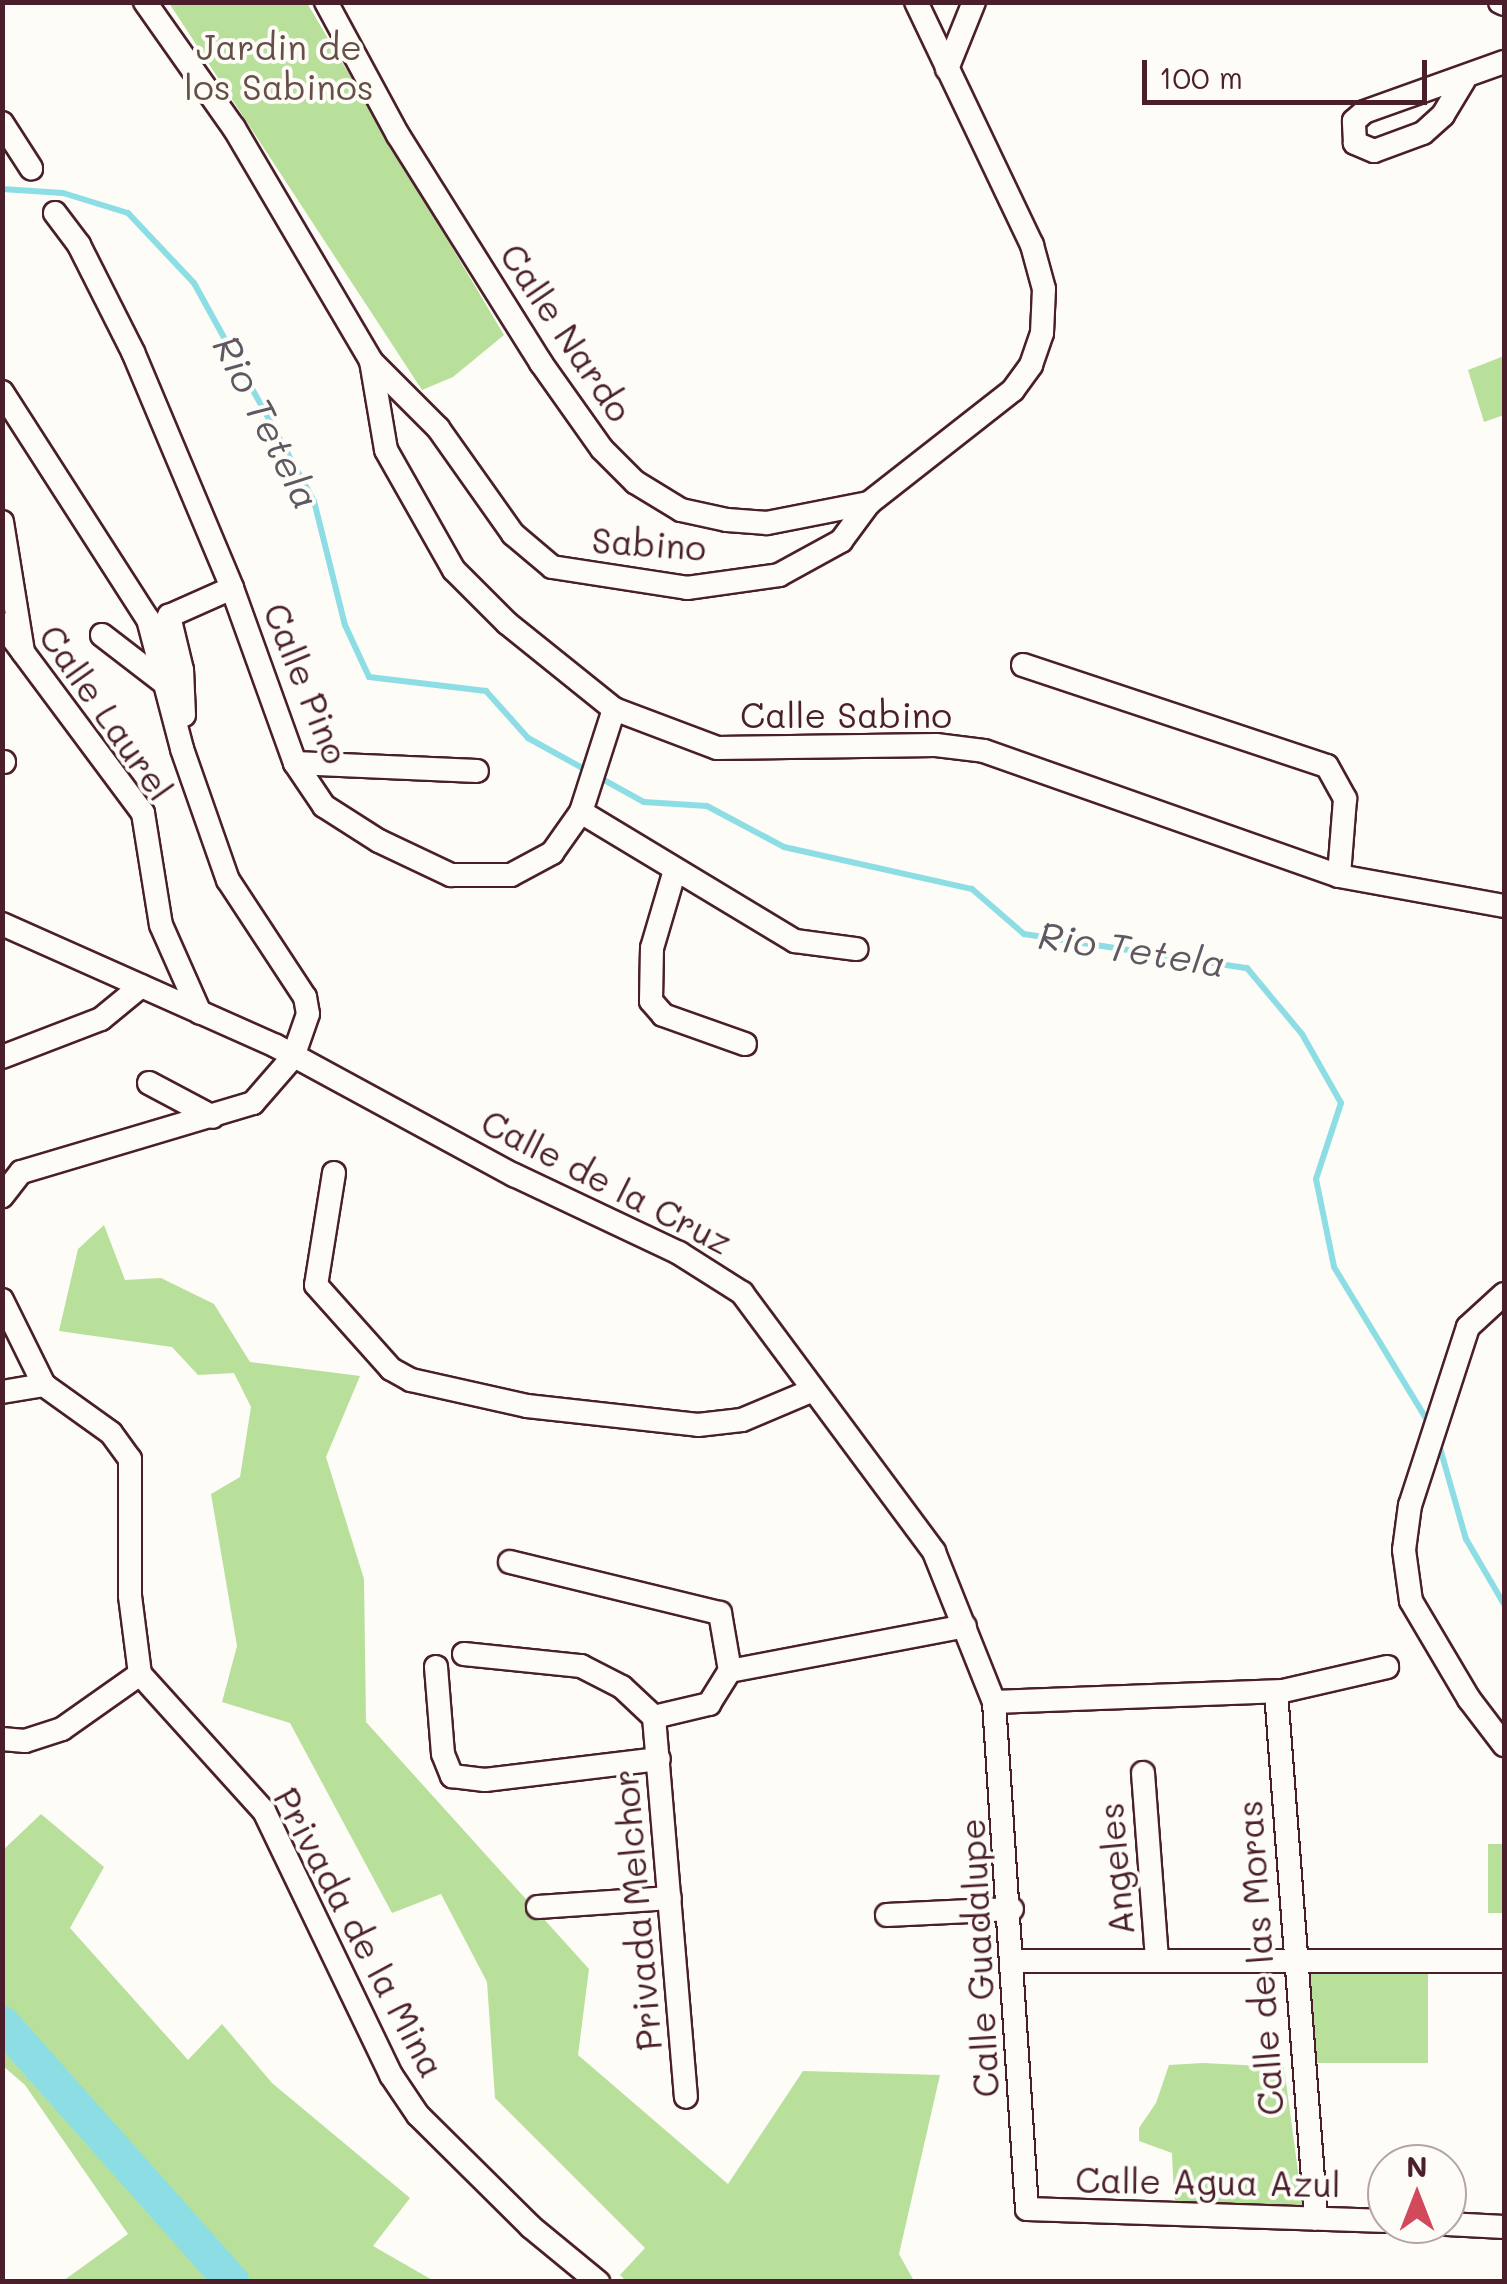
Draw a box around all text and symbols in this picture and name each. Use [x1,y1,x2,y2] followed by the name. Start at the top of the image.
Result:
[184,25,374,107] park label: Jardin de los Sabinos
[1147,40,1432,102] scale bar
[1159,57,1243,97] text: 100 m
[492,235,642,429] street label: Calle Nardo
[204,328,330,516] water label: Rio Tetela
[590,518,708,568] street label: Sabino
[256,597,358,769] street label: Calle Pino
[31,616,183,808] street label: Calle Laurel
[740,693,952,735] street label: Calle Sabino
[1035,912,1229,986] water label: Rio Tetela
[475,1100,739,1262] street label: Calle de la Cruz
[603,1768,669,2052] street label: Privada Melchor
[266,1780,454,2084] street label: Privada de la Mina
[1227,1799,1291,2117] street label: Calle de las Moras
[1088,1801,1142,1937] street label: Angeles
[950,1817,1006,2099] street label: Calle Guadalupe
[1367,2144,1467,2244] north arrow
[1406,2148,1428,2184] text: N
[1075,2158,1341,2204] street label: Calle Agua Azul

